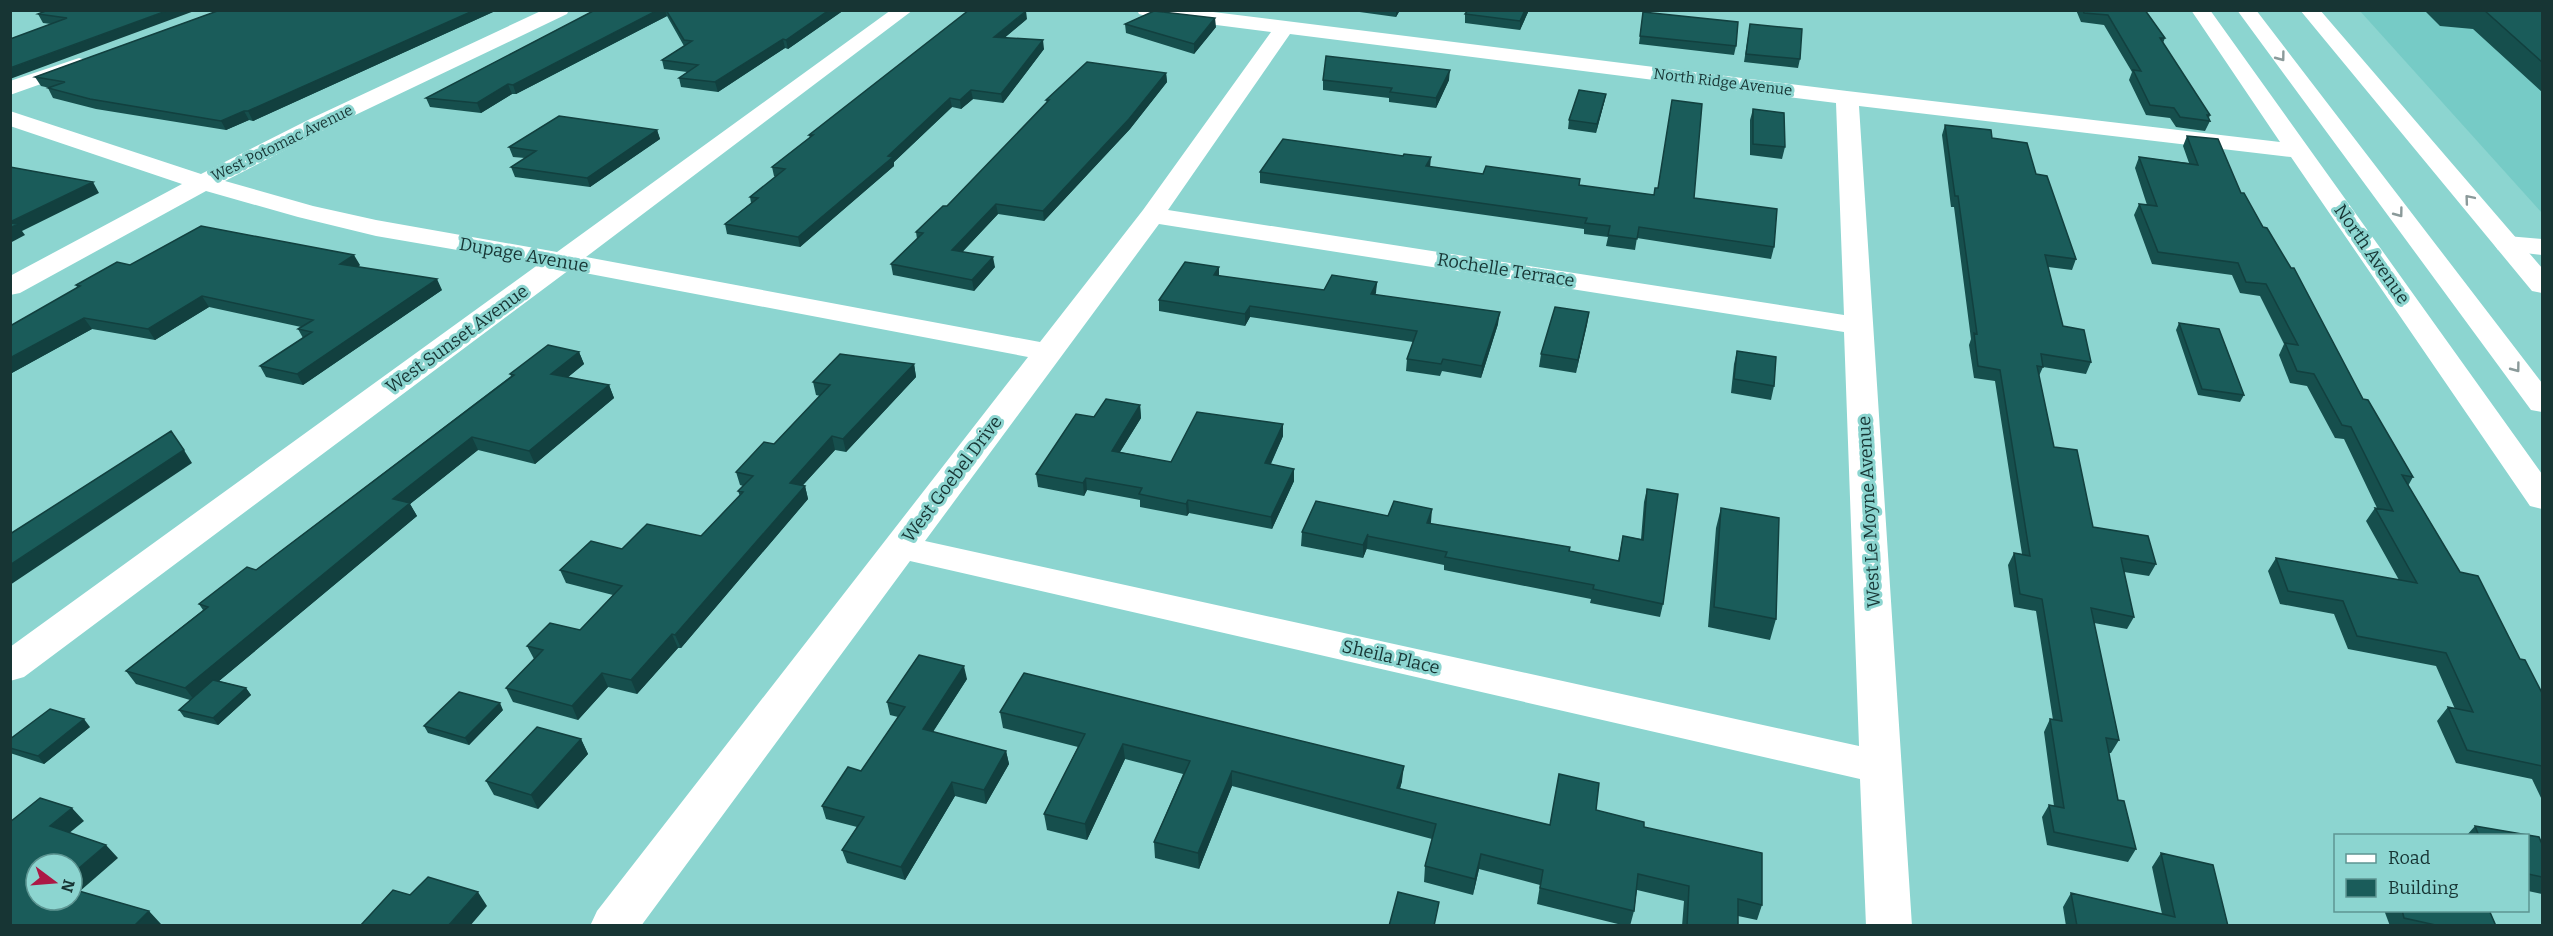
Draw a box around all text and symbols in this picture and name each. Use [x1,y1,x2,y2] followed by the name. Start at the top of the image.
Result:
[2274,51,2285,62] one-way arrow
[1653,65,1793,99] street label: North Ridge Avenue
[208,101,356,185] street label: West Potomac Avenue
[2465,195,2476,206] one-way arrow
[2330,200,2414,308] street label: North Avenue
[2391,206,2402,217] one-way arrow
[458,233,590,277] street label: Dupage Avenue
[1436,248,1576,292] street label: Rochelle Terrace
[382,280,532,398] street label: West Sunset Avenue
[2509,362,2520,373] one-way arrow
[897,411,1007,547] street label: West Goebel Drive
[1853,416,1885,608] street label: West Le Moyne Avenue
[1340,635,1442,679] street label: Sheila Place
[2334,834,2529,912] legend
[2388,847,2431,869] text: Road
[24,852,84,912] north arrow
[57,877,79,895] text: N
[2388,877,2459,899] text: Building

